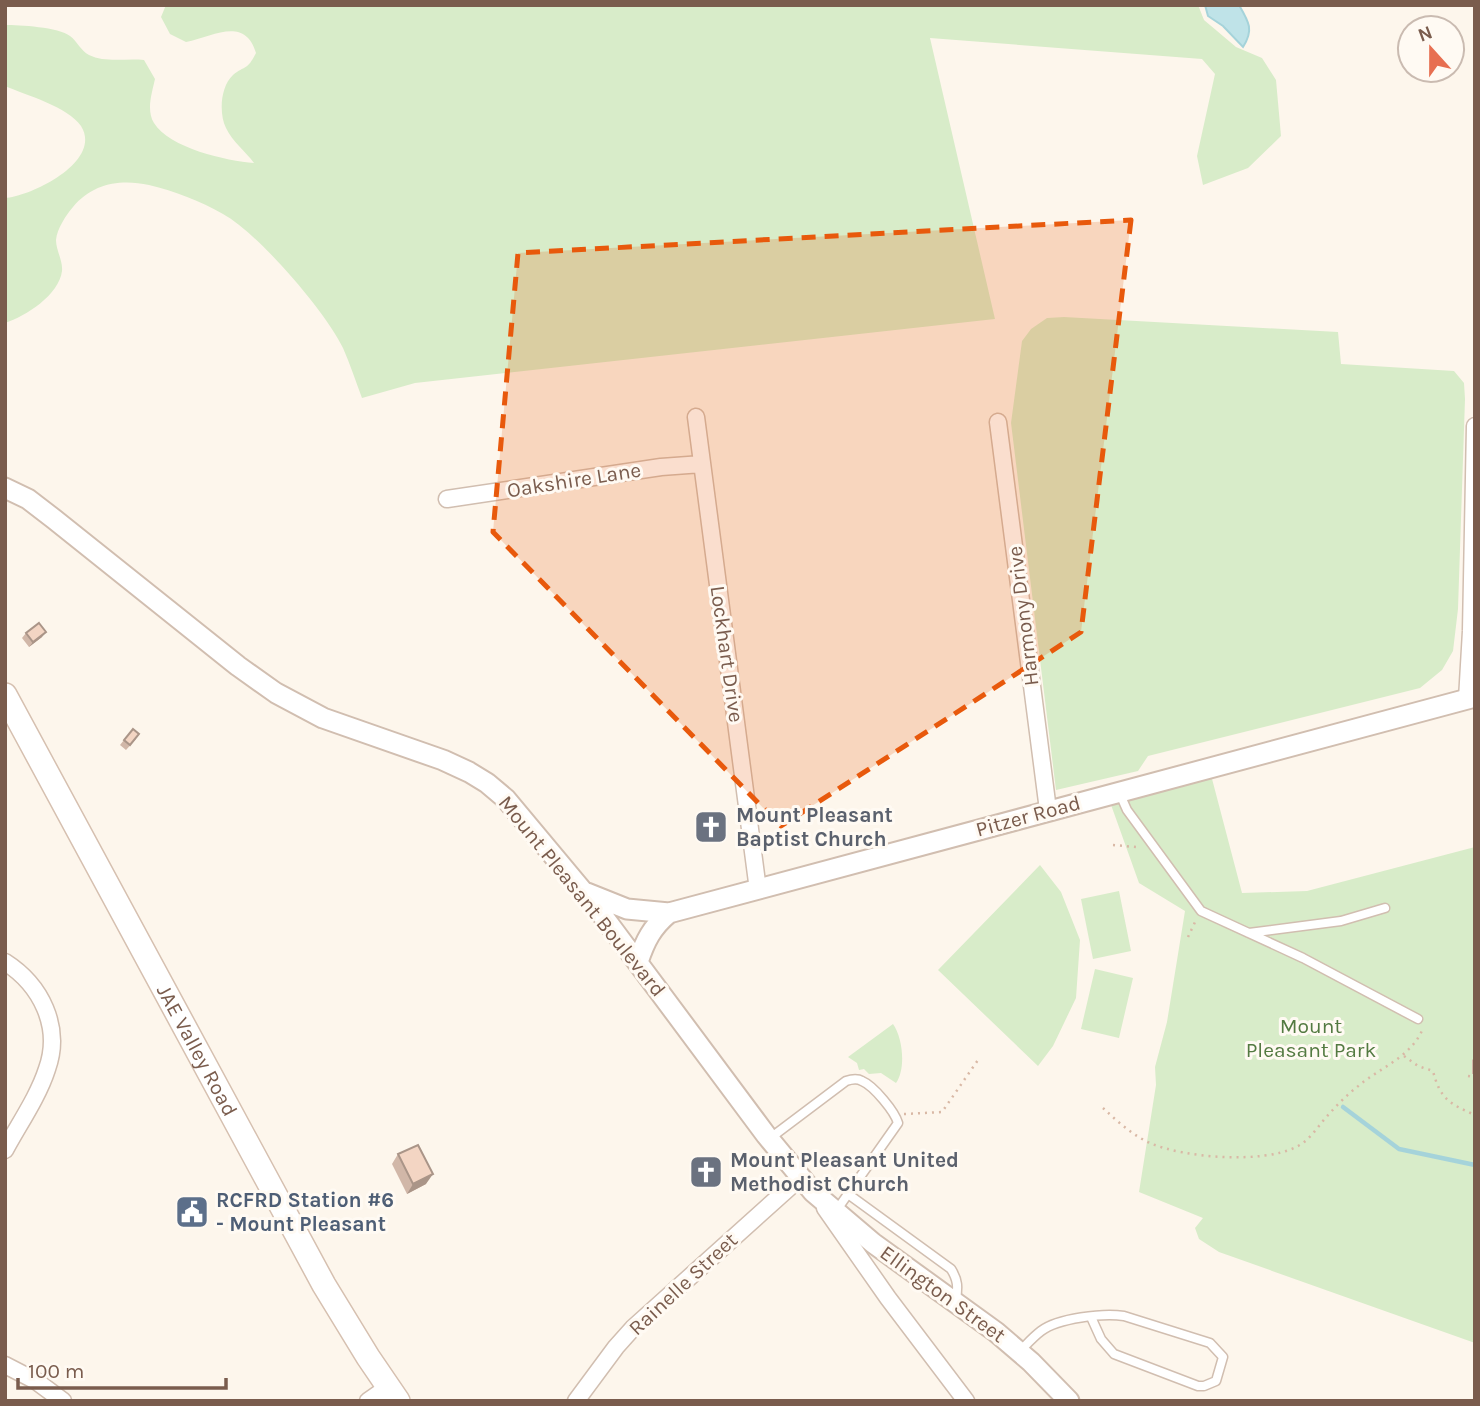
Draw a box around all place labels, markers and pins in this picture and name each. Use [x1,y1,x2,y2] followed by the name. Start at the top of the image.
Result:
[736,803,893,851] place label: Mount Pleasant Baptist Church
[692,808,730,846] church icon: Mount Pleasant Baptist Church
[730,1148,959,1196] place label: Mount Pleasant United Methodist Church
[687,1153,725,1191] church icon: Mount Pleasant United Methodist Church
[216,1188,394,1236] place label: RCFRD Station #6 - Mount Pleasant
[173,1193,211,1231] public building icon: RCFRD Station #6 - Mount Pleasant

